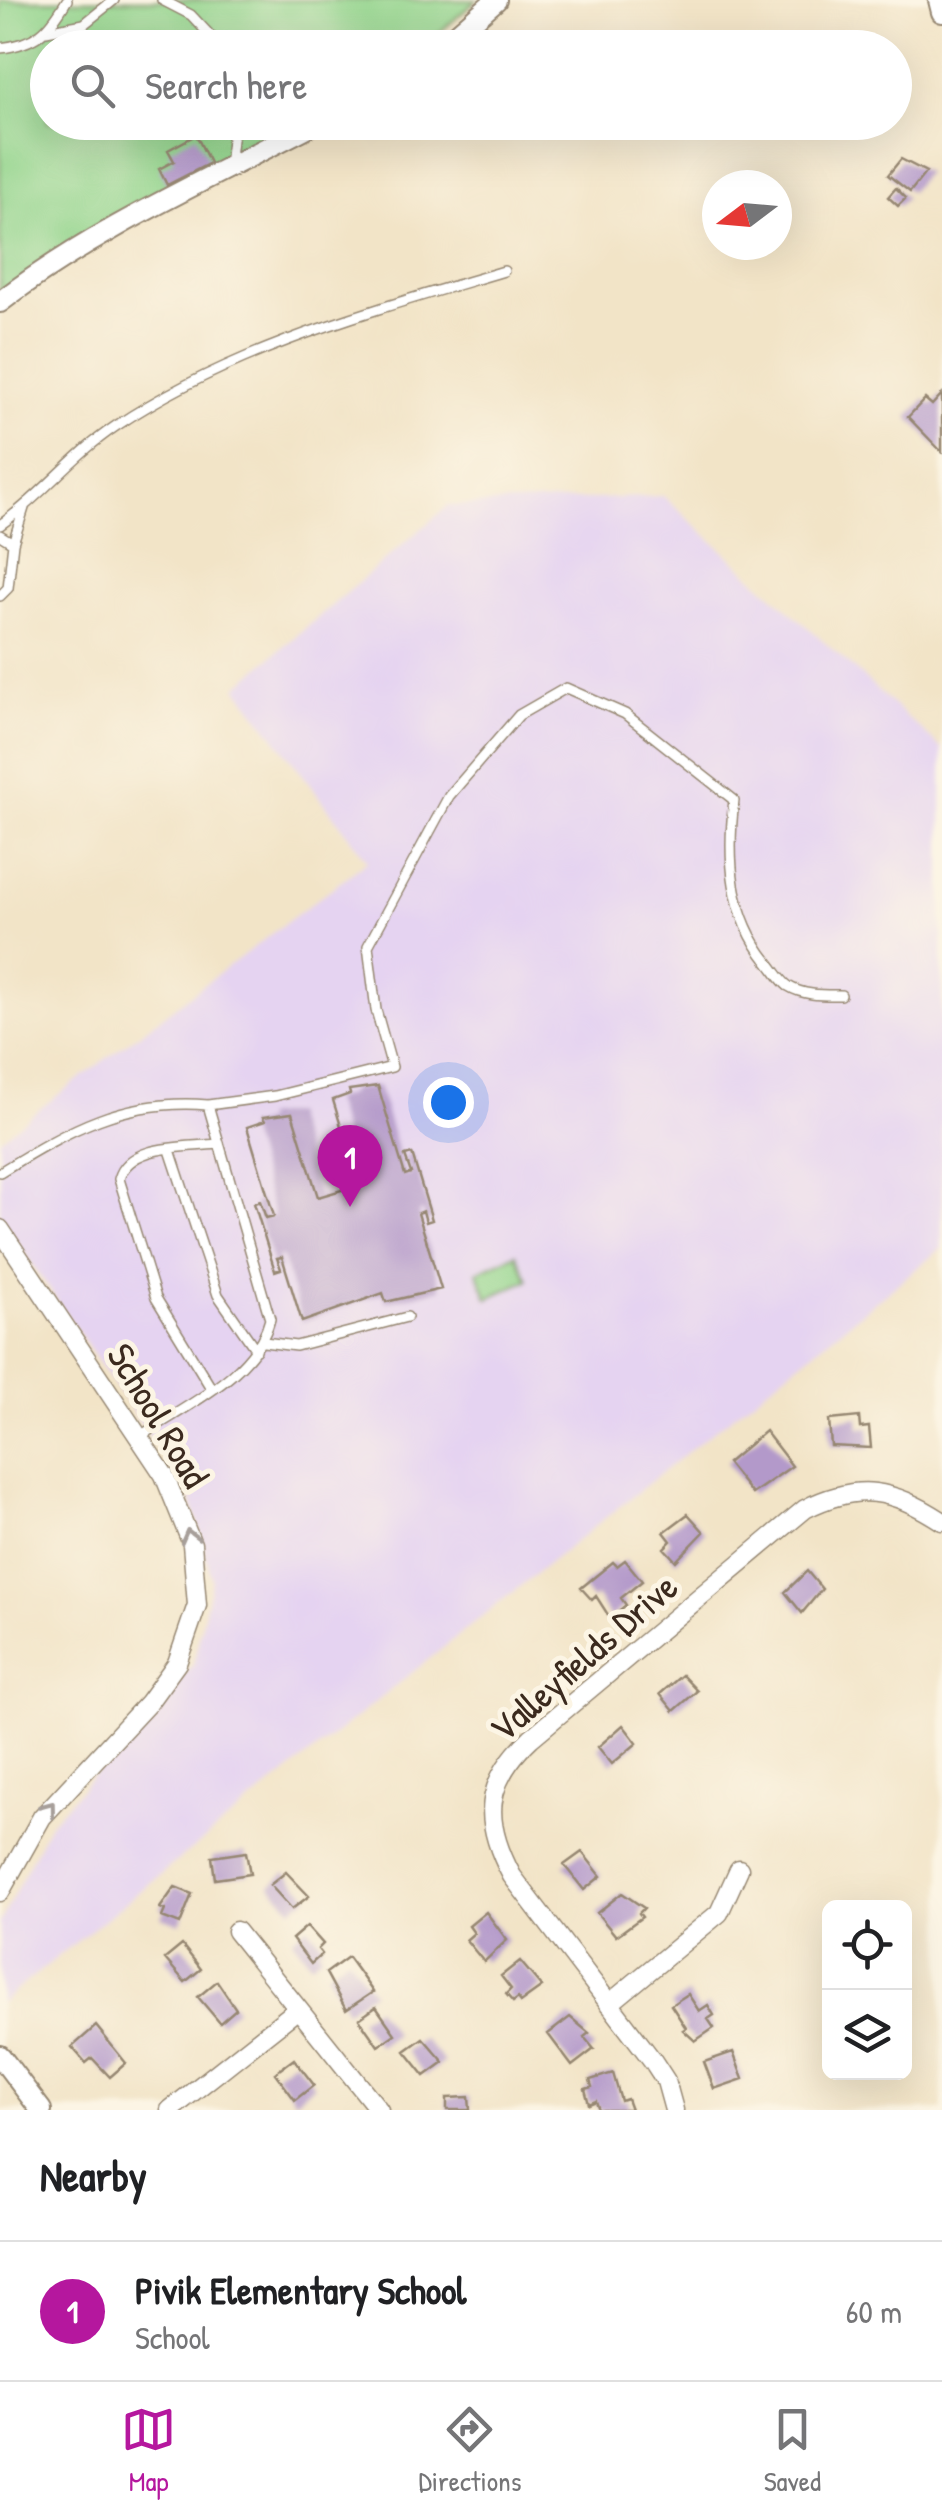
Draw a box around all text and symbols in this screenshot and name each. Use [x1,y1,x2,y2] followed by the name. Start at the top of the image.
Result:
[30,30,912,140] search box
[65,58,120,113] icon: search
[145,59,307,111] text: Search here
[702,170,792,260] north arrow
[423,1077,474,1128] your location
[318,1124,382,1207] pin: 1
[96,1333,223,1497] street label: School Road
[179,1528,200,1545] one-way arrow
[478,1561,688,1753] street label: Valleyfields Drive
[38,1802,55,1820] one-way arrow
[822,1900,912,2080] map controls
[822,1900,912,1990] button: locate
[822,1990,912,2080] button: layers
[40,2147,147,2204] text: Nearby
[135,2264,466,2316] text: Pivik Elementary School
[67,2290,78,2333] text: 1
[846,2290,902,2333] text: 60 m
[135,2316,210,2359] text: School
[121,2402,176,2500] tab: Map
[418,2402,521,2500] tab: Directions
[764,2402,821,2500] tab: Saved

